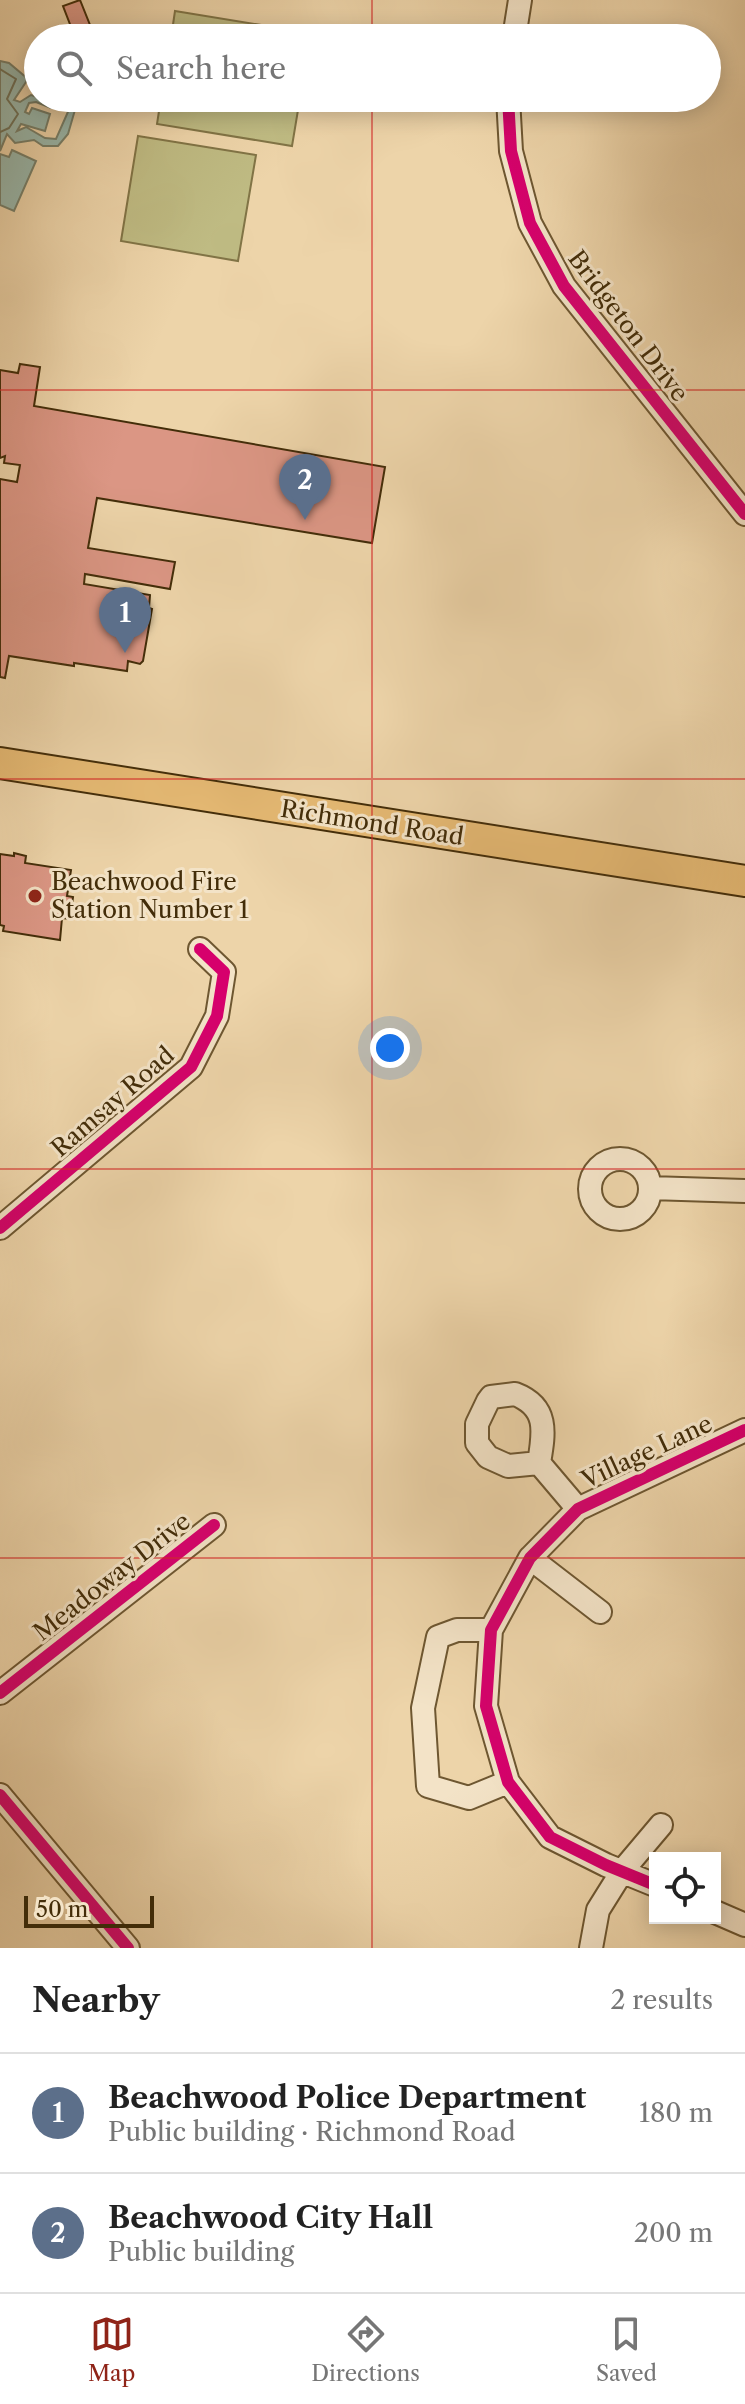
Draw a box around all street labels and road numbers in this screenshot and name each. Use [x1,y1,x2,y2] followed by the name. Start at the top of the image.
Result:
[562,244,695,407] street label: Bridgeton Drive
[278,794,466,851] street label: Richmond Road
[45,1040,180,1163] street label: Ramsay Road
[576,1409,717,1495] street label: Village Lane
[27,1506,196,1647] street label: Meadoway Drive

